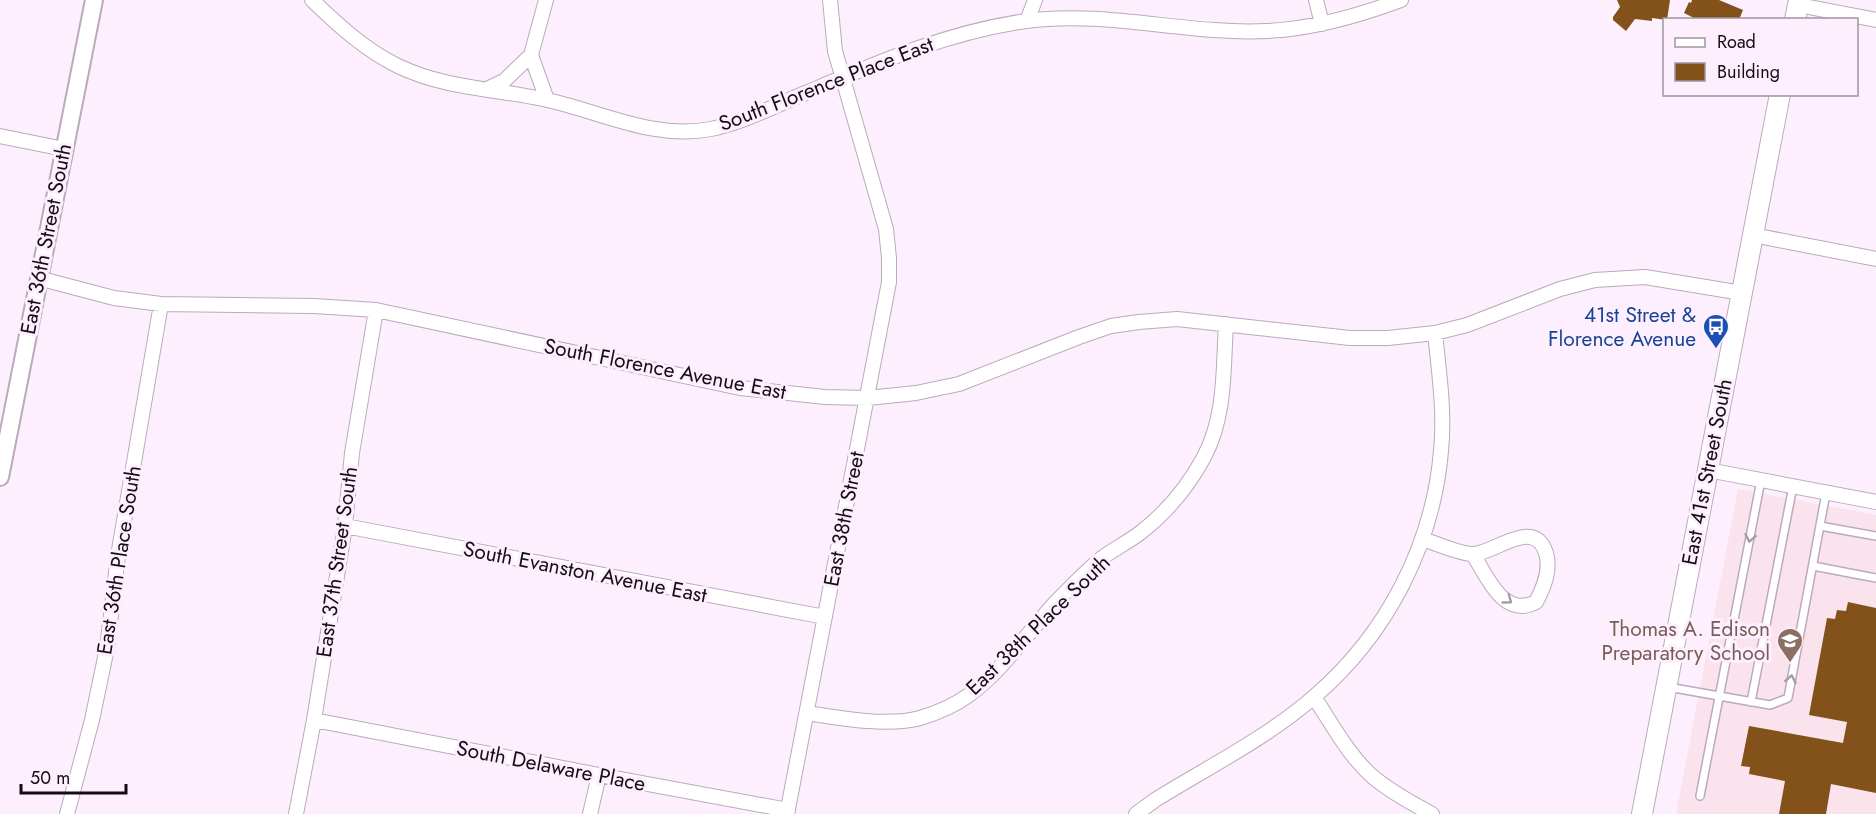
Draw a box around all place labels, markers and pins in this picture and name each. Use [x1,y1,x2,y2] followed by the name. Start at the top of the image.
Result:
[1548,300,1696,354] place label: 41st Street & Florence Avenue
[1701,312,1731,350] bus stop icon: 41st Street & Florence Avenue
[1602,614,1770,668] place label: Thomas A. Edison Preparatory School
[1775,626,1805,664] school or university icon: Thomas A. Edison Preparatory School

